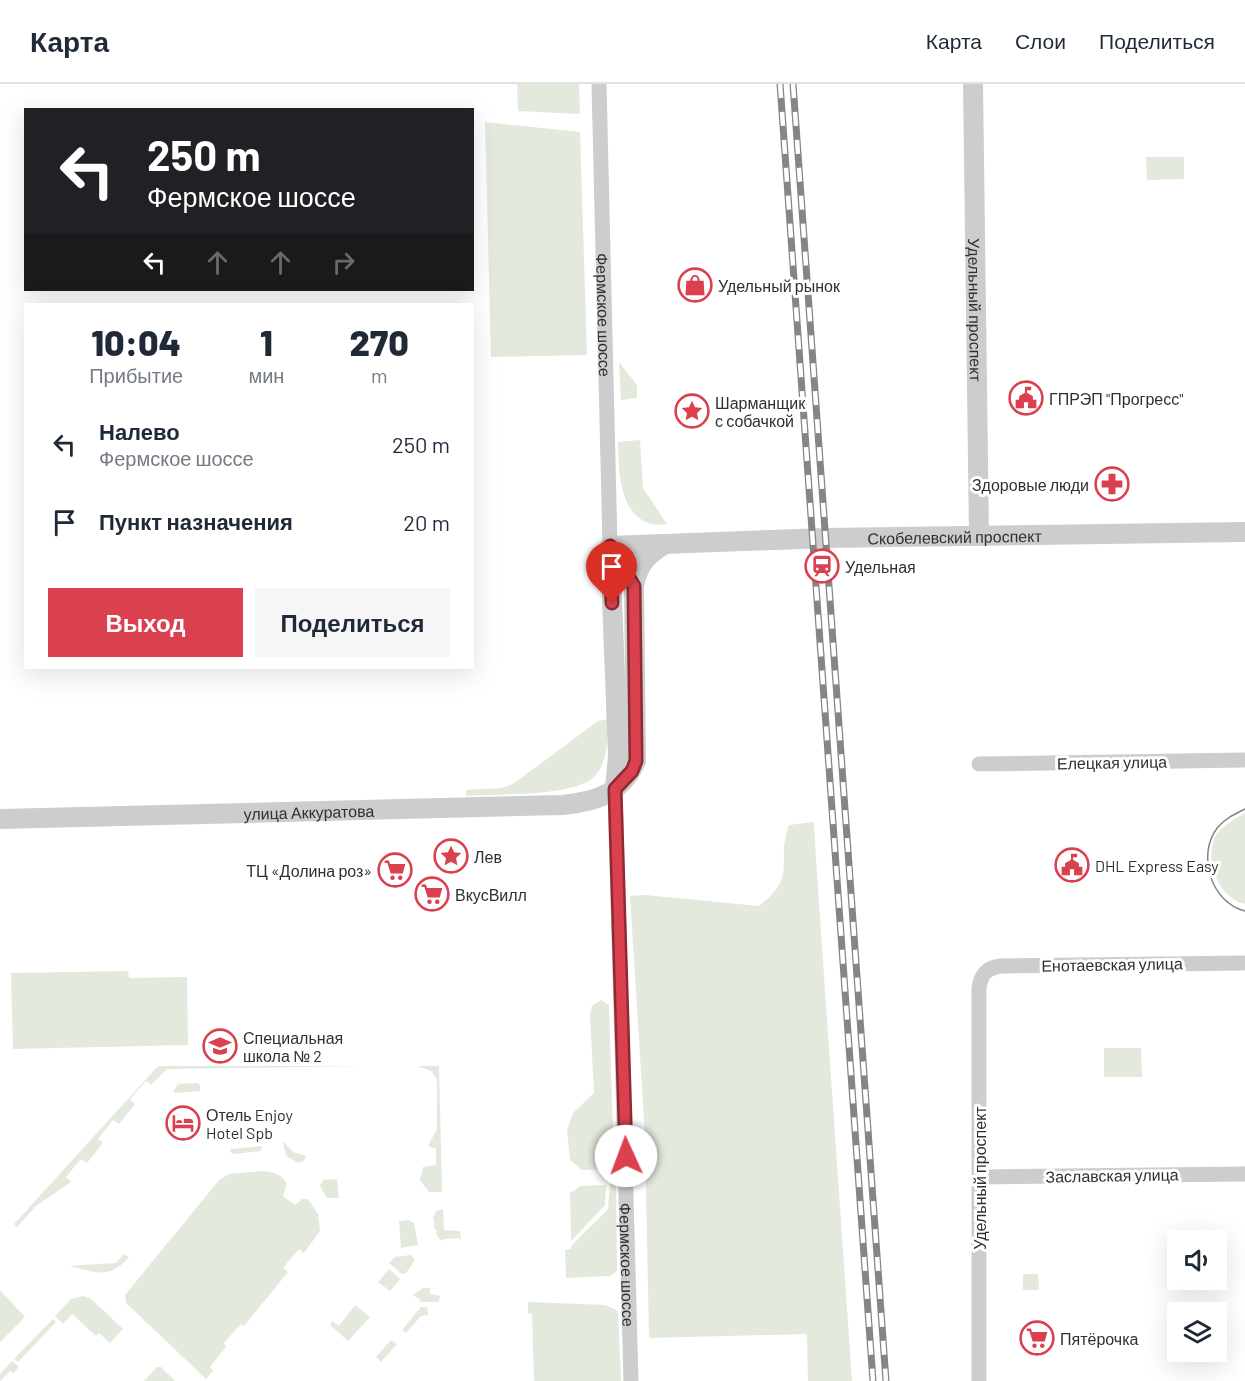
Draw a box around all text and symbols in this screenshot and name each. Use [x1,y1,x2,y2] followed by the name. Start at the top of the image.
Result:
[30,24,109,58] text: Карта
[926,28,982,53] text: Карта
[1015,28,1066,53] text: Слои
[1099,28,1215,53] text: Поделиться
[147,129,261,179] text: 250 m
[48,132,126,210] icon: left
[147,180,356,212] text: Фермское шоссе
[966,238,986,382] street label: Удельный проспект
[138,246,171,279] icon: left
[201,246,234,279] icon: ahead
[264,246,297,279] icon: ahead
[327,246,360,279] icon: right
[594,253,615,377] street label: Фермское шоссе
[677,267,713,303] shop icon: Удельный рынок
[718,276,841,295] place label: Удельный рынок
[91,320,181,363] text: 10:04
[260,320,273,363] text: 1
[350,320,409,363] text: 270
[89,363,183,387] text: Прибытие
[248,363,284,387] text: мин
[371,363,387,387] text: m
[1008,380,1044,416] public building icon: ГПРЭП "Прогресс"
[1049,389,1183,408] place label: ГПРЭП "Прогресс"
[674,393,710,429] place icon: Шарманщик с собачкой
[715,393,806,430] place label: Шарманщик с собачкой
[99,418,180,444] text: Налево
[48,428,81,461] icon: left
[392,431,450,457] text: 250 m
[99,446,254,470] text: Фермское шоссе
[1094,466,1130,502] pharmacy icon: Здоровые люди
[972,475,1089,494] place label: Здоровые люди
[48,506,81,539] icon: arrive
[99,508,293,534] text: Пункт назначения
[403,509,450,535] text: 20 m
[867,525,1042,547] street label: Скобелевский проспект
[586,541,637,603] pin
[804,548,840,584] station icon: Удельная
[595,550,628,583] icon: arrive
[845,557,916,576] place label: Удельная
[48,588,243,657] button: Выход
[255,588,450,657] button: Поделиться
[1057,752,1167,772] street label: Елецкая улица
[243,800,375,822] street label: улица Аккуратова
[433,838,469,874] place icon: Лев
[474,847,502,866] place label: Лев
[1054,847,1090,883] public building icon: DHL Express Easy
[377,852,413,888] supermarket icon: ТЦ «Долина роз»
[1095,856,1219,875] place label: DHL Express Easy
[246,861,372,880] place label: ТЦ «Долина роз»
[414,876,450,912] supermarket icon: ВкусВилл
[455,885,527,904] place label: ВкусВилл
[1041,953,1183,975] street label: Енотаевская улица
[202,1028,238,1064] school or university icon: Специальная школа № 2
[243,1028,343,1065] place label: Специальная школа № 2
[165,1105,201,1141] hotel icon: Отель Enjoy Hotel Spb
[206,1105,293,1142] place label: Отель Enjoy Hotel Spb
[970,1106,989,1250] street label: Удельный проспект
[594,1124,658,1188] position arrow
[1045,1164,1179,1186] street label: Заславская улица
[617,1203,639,1327] street label: Фермское шоссе
[1167,1230,1227,1362] map controls
[1167,1230,1227,1290] button: sound
[1167,1302,1227,1362] button: layers
[1019,1320,1055,1356] supermarket icon: Пятёрочка
[1060,1329,1139,1348] place label: Пятёрочка

